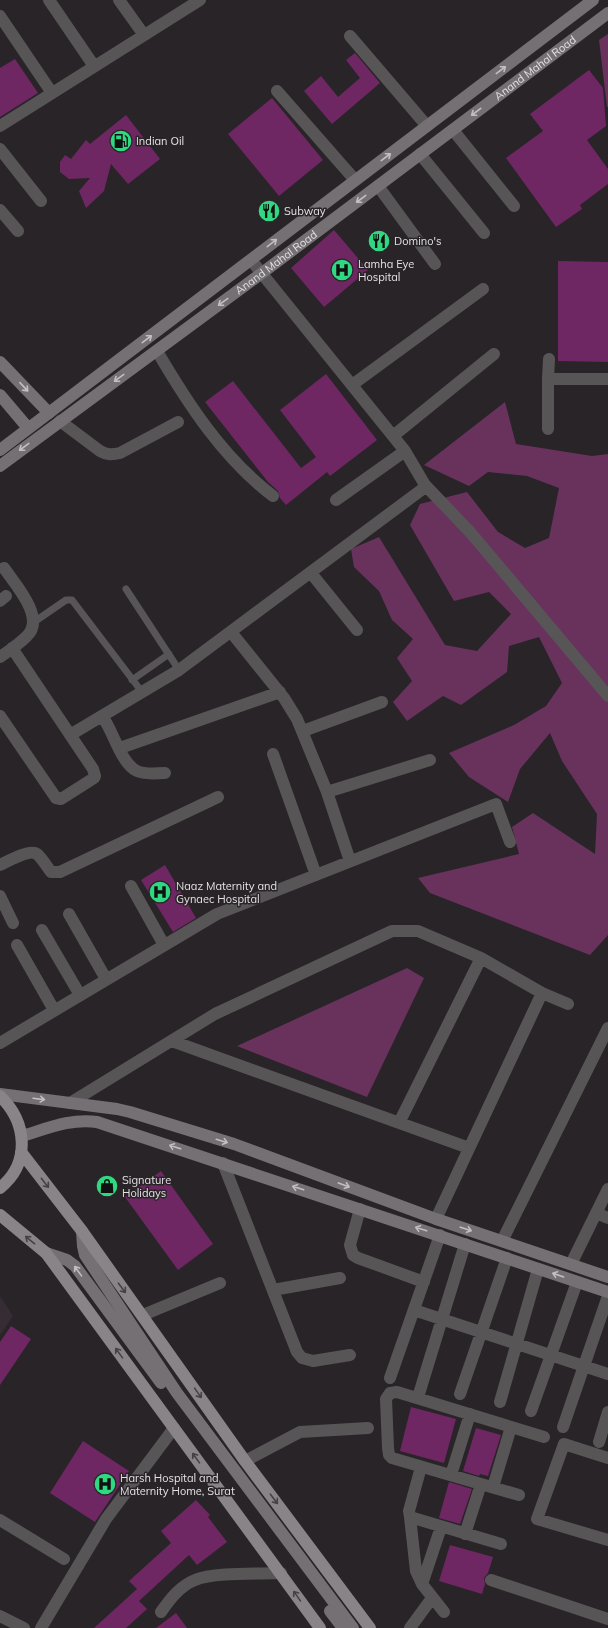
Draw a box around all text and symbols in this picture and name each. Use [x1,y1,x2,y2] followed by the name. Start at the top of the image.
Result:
[491,33,579,103] street label: Anand Mahal Road
[495,66,506,74] one-way arrow
[471,108,482,116] one-way arrow
[108,128,134,154] fuel station icon: Indian Oil
[136,134,184,148] place label: Indian Oil
[380,152,391,161] one-way arrow
[356,194,367,203] one-way arrow
[256,198,282,224] restaurant icon: Subway
[284,204,326,218] place label: Subway
[232,227,320,297] street label: Anand Mahal Road
[366,228,392,254] restaurant icon: Domino's
[394,234,441,248] place label: Domino's
[267,239,278,247] one-way arrow
[329,257,355,283] hospital icon: Lamha Eye Hospital
[358,257,414,284] place label: Lamha Eye Hospital
[218,297,229,306] one-way arrow
[141,334,152,343] one-way arrow
[113,374,124,383] one-way arrow
[20,382,29,393] one-way arrow
[19,443,30,451] one-way arrow
[147,879,173,905] hospital icon: Naaz Maternity and Gynaec Hospital
[176,879,277,906] place label: Naaz Maternity and Gynaec Hospital
[32,1095,45,1103] one-way arrow
[215,1138,228,1145] one-way arrow
[169,1143,181,1151] one-way arrow
[94,1173,120,1199] shop icon: Signature Holidays
[122,1173,171,1200] place label: Signature Holidays
[41,1177,50,1188] one-way arrow
[338,1181,350,1189] one-way arrow
[292,1184,305,1191] one-way arrow
[415,1225,428,1232] one-way arrow
[460,1226,473,1233] one-way arrow
[25,1235,36,1244] one-way arrow
[73,1265,82,1276] one-way arrow
[552,1271,564,1279] one-way arrow
[118,1282,127,1293] one-way arrow
[115,1347,123,1358] one-way arrow
[194,1388,202,1399] one-way arrow
[191,1452,200,1463] one-way arrow
[92,1471,118,1497] hospital icon: Harsh Hospital and Maternity Home, Surat
[120,1471,235,1498] place label: Harsh Hospital and Maternity Home, Surat
[270,1493,278,1504] one-way arrow
[293,1591,301,1602] one-way arrow

